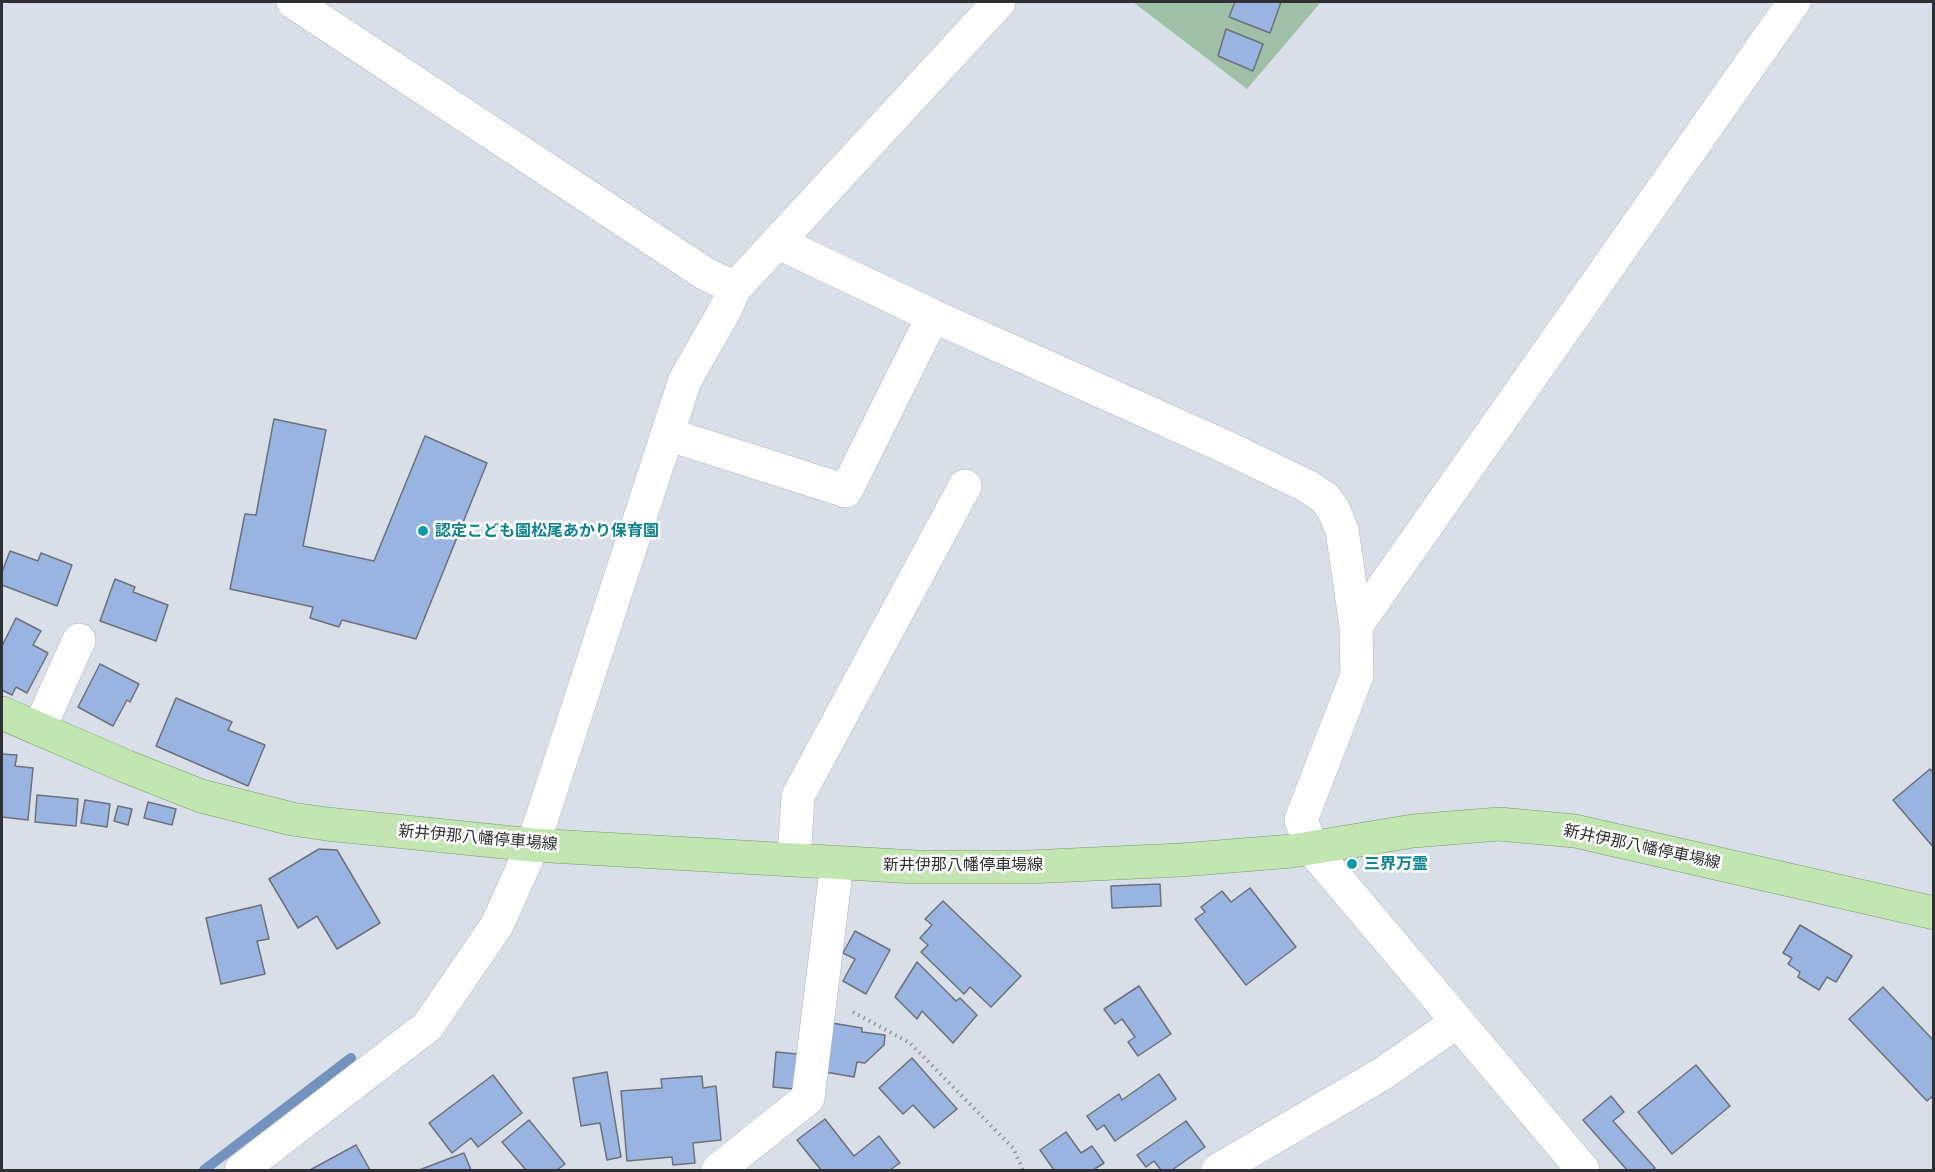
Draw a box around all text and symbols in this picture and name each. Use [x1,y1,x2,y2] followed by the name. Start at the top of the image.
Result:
[435,521,659,541] place label: 認定こども園松尾あかり保育園
[416,524,430,538] marker: 認定こども園松尾あかり保育園
[397,821,559,855] street label: 新井伊那八幡停車場線
[1562,821,1722,873] street label: 新井伊那八幡停車場線
[1364,854,1428,874] place label: 三界万霊
[883,855,1043,875] street label: 新井伊那八幡停車場線
[1345,857,1359,871] marker: 三界万霊

